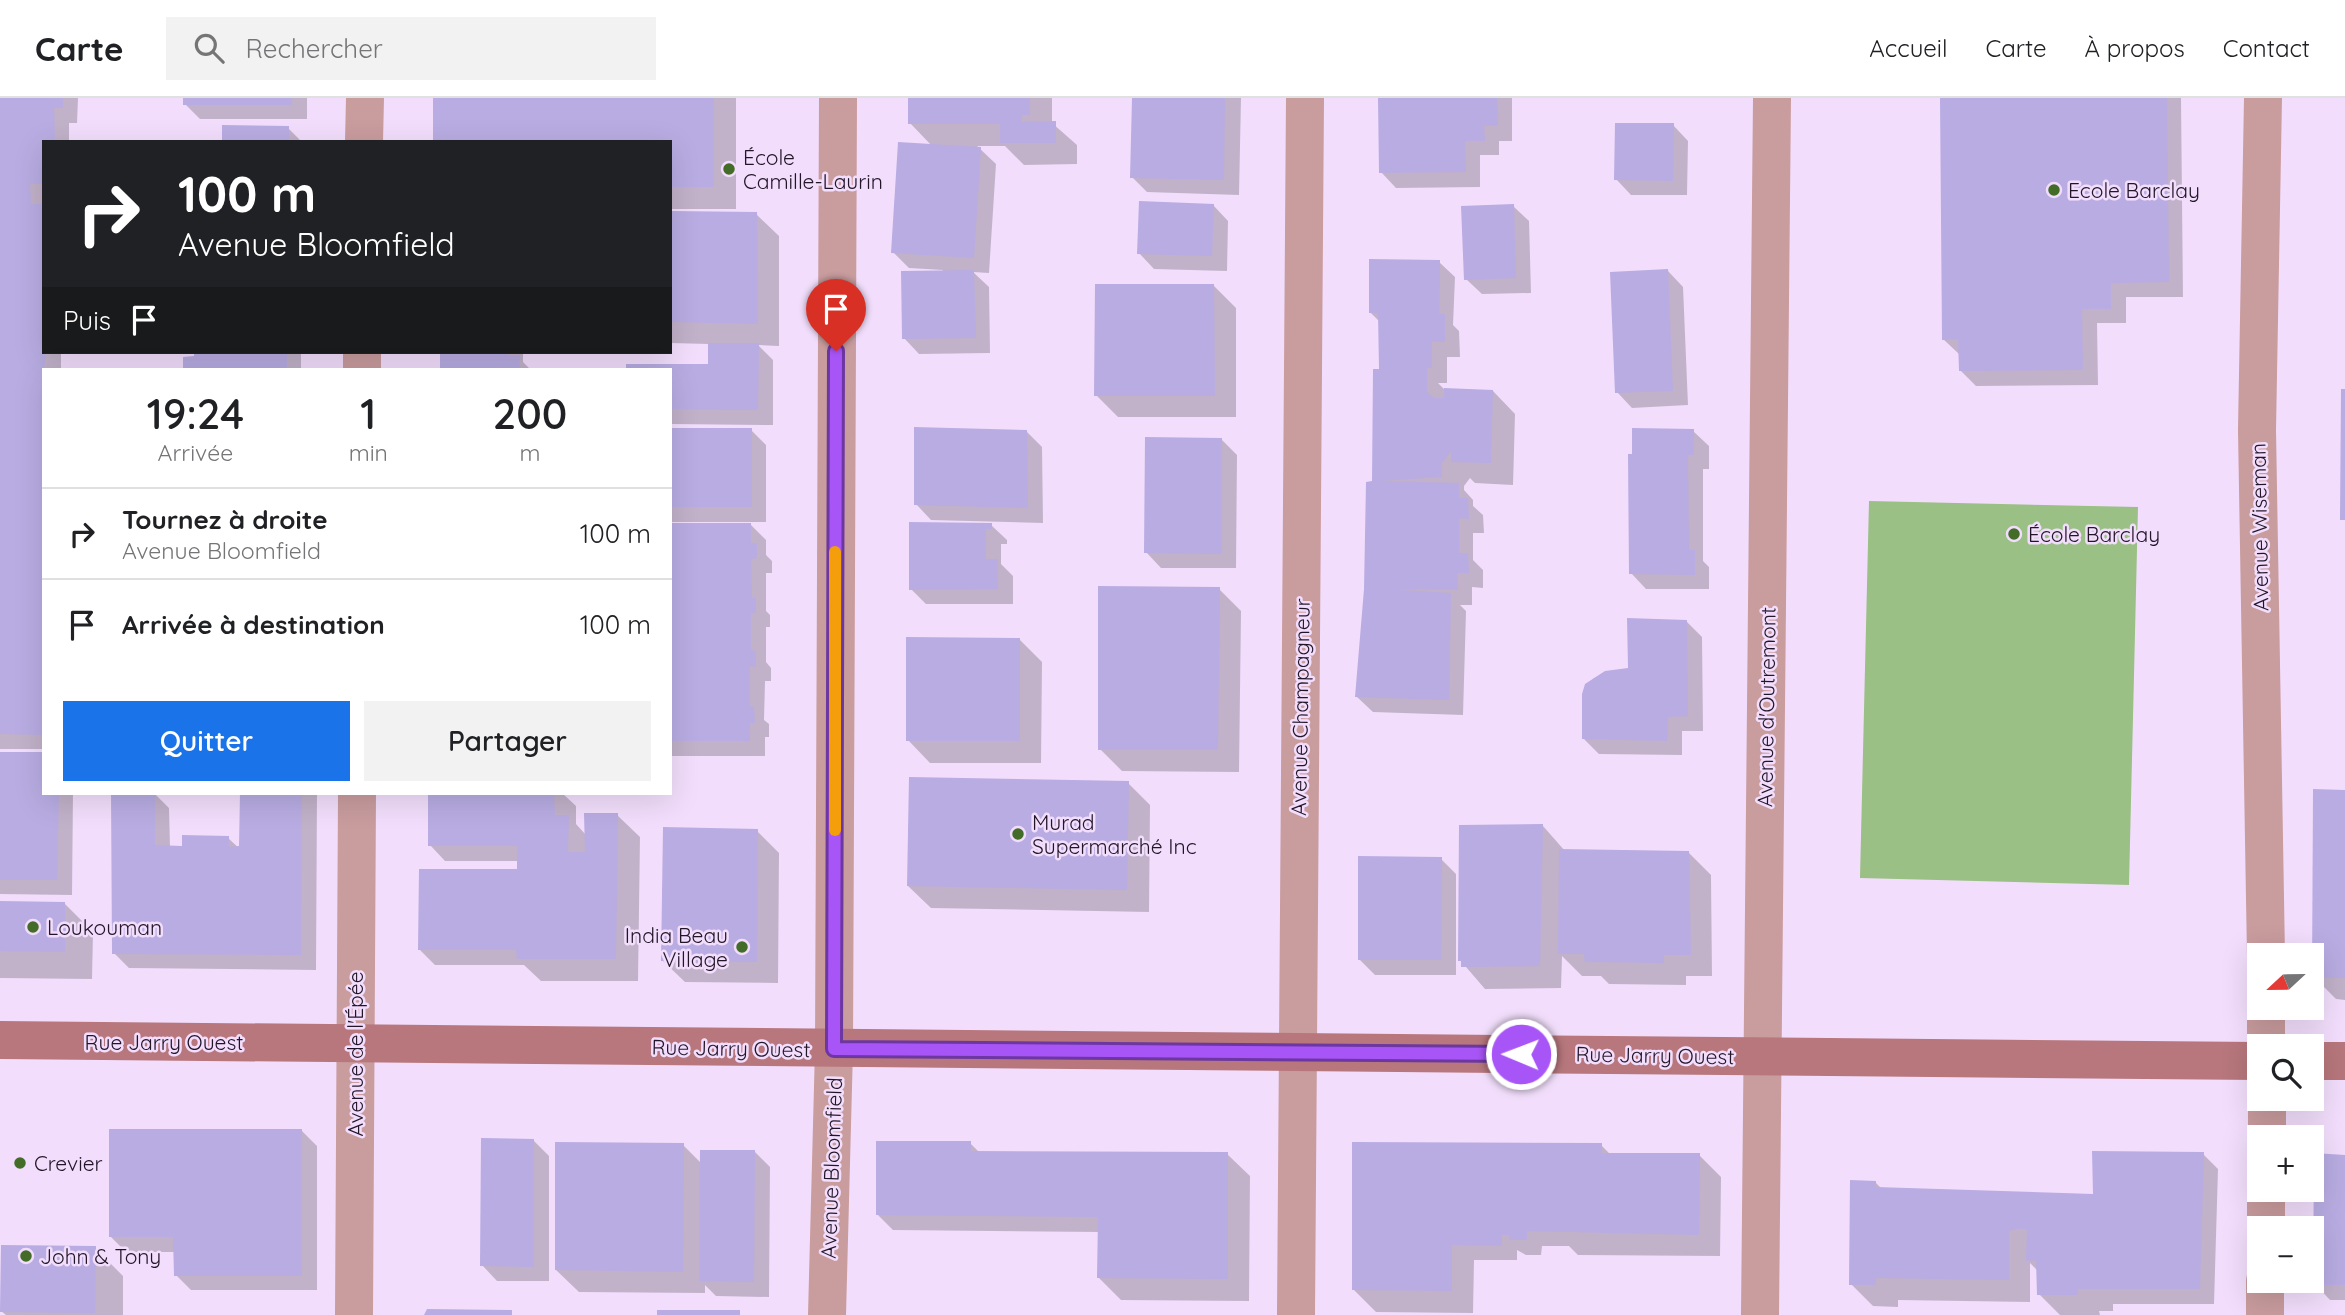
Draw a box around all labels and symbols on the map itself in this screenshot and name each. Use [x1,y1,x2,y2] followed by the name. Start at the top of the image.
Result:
[743,144,883,194] place label: École Camille-Laurin
[721,161,737,177] marker: École Camille-Laurin
[2068,177,2200,203] place label: Ecole Barclay
[2046,182,2062,198] marker: Ecole Barclay
[806,279,866,351] pin
[2245,443,2273,611] street label: Avenue Wiseman
[2028,521,2160,547] place label: École Barclay
[2006,526,2022,542] marker: École Barclay
[1285,598,1315,816] street label: Avenue Champagneur
[1751,607,1781,807] street label: Avenue d'Outremont
[1032,809,1197,859] place label: Murad Supermarché Inc
[1010,826,1026,842] marker: Murad Supermarché Inc
[47,914,162,940] place label: Loukouman
[25,919,41,935] marker: Loukouman
[625,922,728,972] place label: India Beau Village
[734,939,750,955] marker: India Beau Village
[2247,943,2324,1020] north arrow
[342,971,368,1137] street label: Avenue de l'Épée
[1484,1017,1558,1091] position arrow
[85,1029,243,1055] street label: Rue Jarry Ouest
[651,1034,811,1062] street label: Rue Jarry Ouest
[1575,1041,1735,1069] street label: Rue Jarry Ouest
[815,1077,847,1259] street label: Avenue Bloomfield
[34,1150,103,1176] place label: Crevier
[12,1155,28,1171] marker: Crevier
[40,1243,161,1269] place label: John & Tony
[18,1248,34,1264] marker: John & Tony

